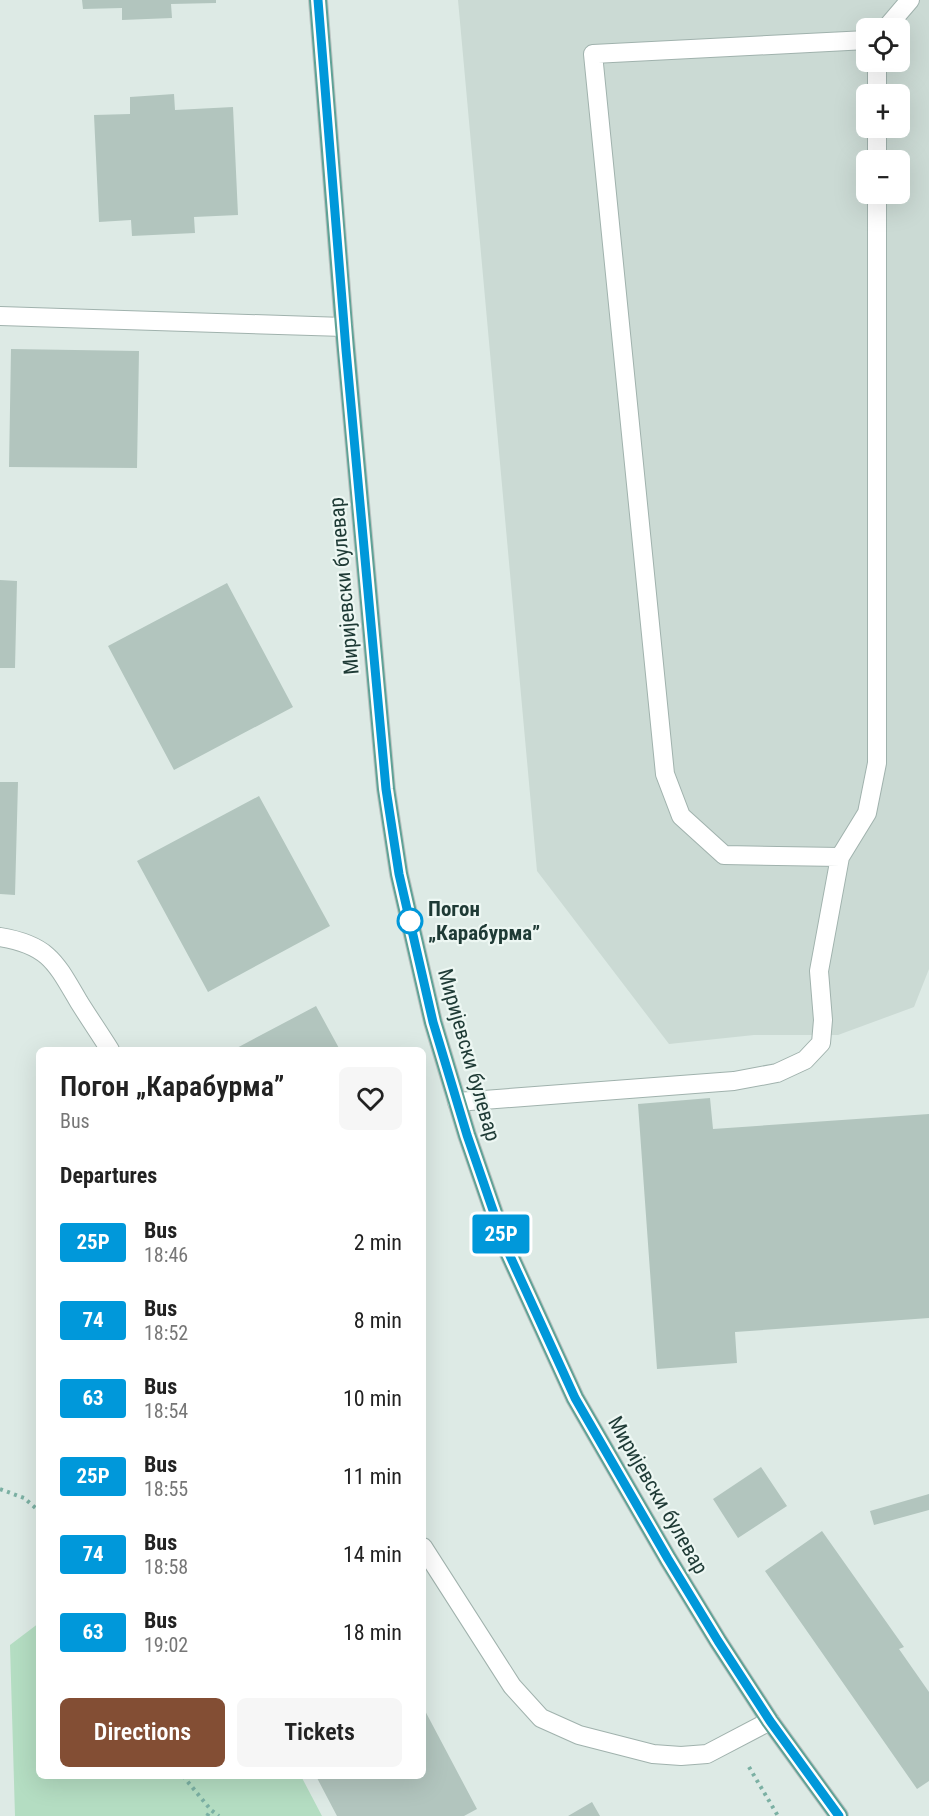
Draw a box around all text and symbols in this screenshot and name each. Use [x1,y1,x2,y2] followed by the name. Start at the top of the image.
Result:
[856,18,910,204] map controls
[856,18,910,72] button: locate
[856,84,910,138] button: +
[856,150,910,204] button: −
[324,496,364,676] street label: Миријевски булевар
[428,897,540,945] place label: Погон „Карабурма”
[397,908,423,934] marker: Погон „Карабурма”
[433,966,505,1144] street label: Миријевски булевар
[339,1067,402,1130] button: heart
[60,1070,284,1103] text: Погон „Карабурма”
[60,1109,90,1133] text: Bus
[60,1163,157,1188] text: Departures
[466,1214,536,1254] line badge: 25P
[144,1218,177,1243] text: Bus
[484,1222,518,1246] text: 25P
[76,1230,110,1254] text: 25P
[354,1230,402,1255] text: 2 min
[144,1243,188,1267] text: 18:46
[144,1296,177,1321] text: Bus
[82,1308,104,1332] text: 74
[354,1308,402,1333] text: 8 min
[144,1321,188,1345] text: 18:52
[144,1374,177,1399] text: Bus
[82,1386,104,1410] text: 63
[343,1386,402,1411] text: 10 min
[144,1399,188,1423] text: 18:54
[603,1412,713,1578] street label: Миријевски булевар
[144,1452,177,1477] text: Bus
[76,1464,110,1488] text: 25P
[343,1464,402,1489] text: 11 min
[144,1477,188,1501] text: 18:55
[144,1530,177,1555] text: Bus
[82,1542,104,1566] text: 74
[343,1542,402,1567] text: 14 min
[144,1555,188,1579] text: 18:58
[144,1608,177,1633] text: Bus
[82,1620,104,1644] text: 63
[343,1620,402,1645] text: 18 min
[144,1633,188,1657] text: 19:02
[60,1698,225,1767] button: Directions
[237,1698,402,1767] button: Tickets

